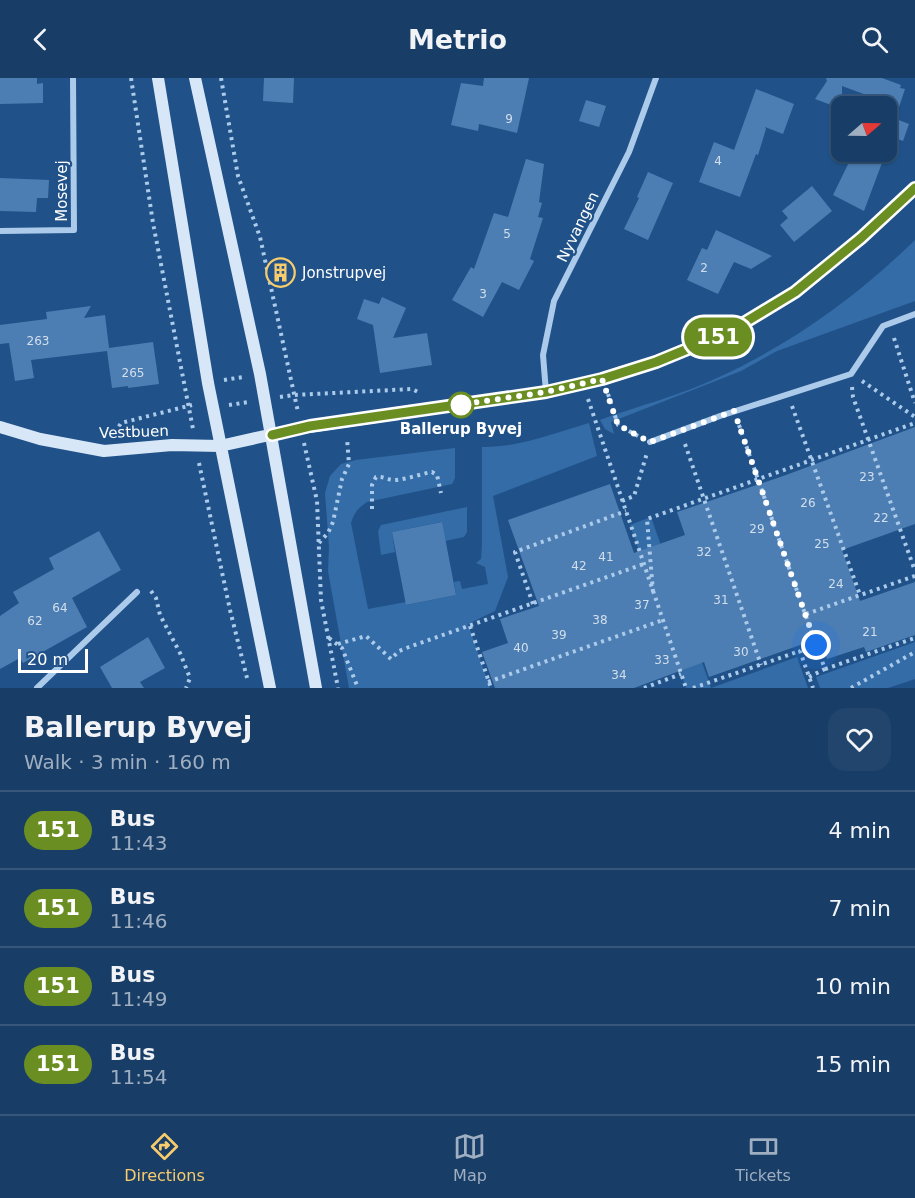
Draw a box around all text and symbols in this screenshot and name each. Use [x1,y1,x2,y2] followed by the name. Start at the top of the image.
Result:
[24,23,57,56] icon: back
[858,23,891,56] icon: search
[408,24,507,55] text: Metrio
[831,96,897,162] north arrow
[831,96,897,162] map controls
[505,112,513,126] house number: 9
[714,154,722,168] house number: 4
[53,160,71,222] street label: Mosevej
[553,189,603,265] street label: Nyvangen
[503,227,511,241] house number: 5
[265,257,297,289] building icon: Jonstrupvej
[700,261,708,275] house number: 2
[301,264,386,282] place label: Jonstrupvej
[479,287,487,301] house number: 3
[684,318,752,356] line badge: 151
[696,325,740,349] text: 151
[27,334,49,348] house number: 263
[122,366,144,380] house number: 265
[448,392,474,418] marker: Ballerup Byvej
[400,420,522,438] place label: Ballerup Byvej
[99,422,169,442] street label: Vestbuen
[859,470,875,484] house number: 23
[800,496,816,510] house number: 26
[873,511,889,525] house number: 22
[749,522,765,536] house number: 29
[814,537,830,551] house number: 25
[696,545,712,559] house number: 32
[598,550,614,564] house number: 41
[571,559,587,573] house number: 42
[828,577,844,591] house number: 24
[713,593,729,607] house number: 31
[634,598,650,612] house number: 37
[52,601,68,615] house number: 64
[592,613,608,627] house number: 38
[27,614,43,628] house number: 62
[862,625,878,639] house number: 21
[551,628,567,642] house number: 39
[801,630,831,660] your location
[513,641,529,655] house number: 40
[733,645,749,659] house number: 30
[18,646,88,674] scale bar
[27,650,68,669] text: 20 m
[654,653,670,667] house number: 33
[611,668,627,682] house number: 34
[828,708,891,771] button: heart
[24,711,252,744] text: Ballerup Byvej
[24,750,231,774] text: Walk · 3 min · 160 m
[110,806,155,831] text: Bus
[36,818,80,842] text: 151
[829,818,891,843] text: 4 min
[110,831,167,855] text: 11:43
[110,884,155,909] text: Bus
[36,896,80,920] text: 151
[829,896,891,921] text: 7 min
[110,909,167,933] text: 11:46
[110,962,155,987] text: Bus
[36,974,80,998] text: 151
[815,974,891,999] text: 10 min
[110,987,167,1011] text: 11:49
[110,1040,155,1065] text: Bus
[36,1052,80,1076] text: 151
[815,1052,891,1077] text: 15 min
[110,1065,167,1089] text: 11:54
[124,1130,205,1185] tab: Directions
[453,1130,487,1185] tab: Map
[735,1130,791,1185] tab: Tickets

